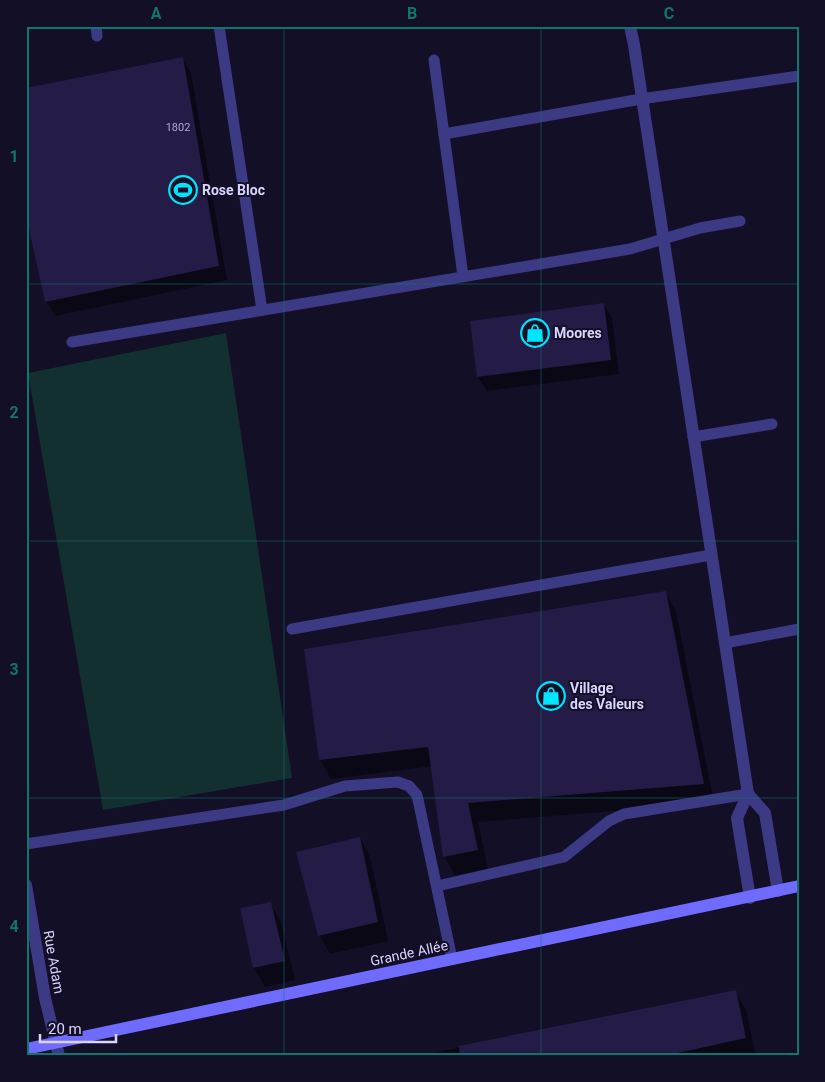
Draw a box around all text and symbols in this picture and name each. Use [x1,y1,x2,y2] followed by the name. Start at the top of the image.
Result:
[151,4,162,23] text: A
[407,4,417,23] text: B
[664,4,674,23] text: C
[166,121,190,134] house number: 1802
[9,147,19,166] text: 1
[168,175,198,205] sports icon: Rose Bloc
[202,182,265,198] place label: Rose Bloc
[520,318,550,348] shop icon: Moores
[554,325,602,341] place label: Moores
[9,403,19,422] text: 2
[9,660,19,679] text: 3
[570,680,644,712] place label: Village des Valeurs
[536,681,566,711] shop icon: Village des Valeurs
[9,917,19,936] text: 4
[41,929,67,995] street label: Rue Adam
[369,937,449,969] street label: Grande Allée
[40,1012,116,1044] scale bar
[48,1020,82,1038] text: 20 m

